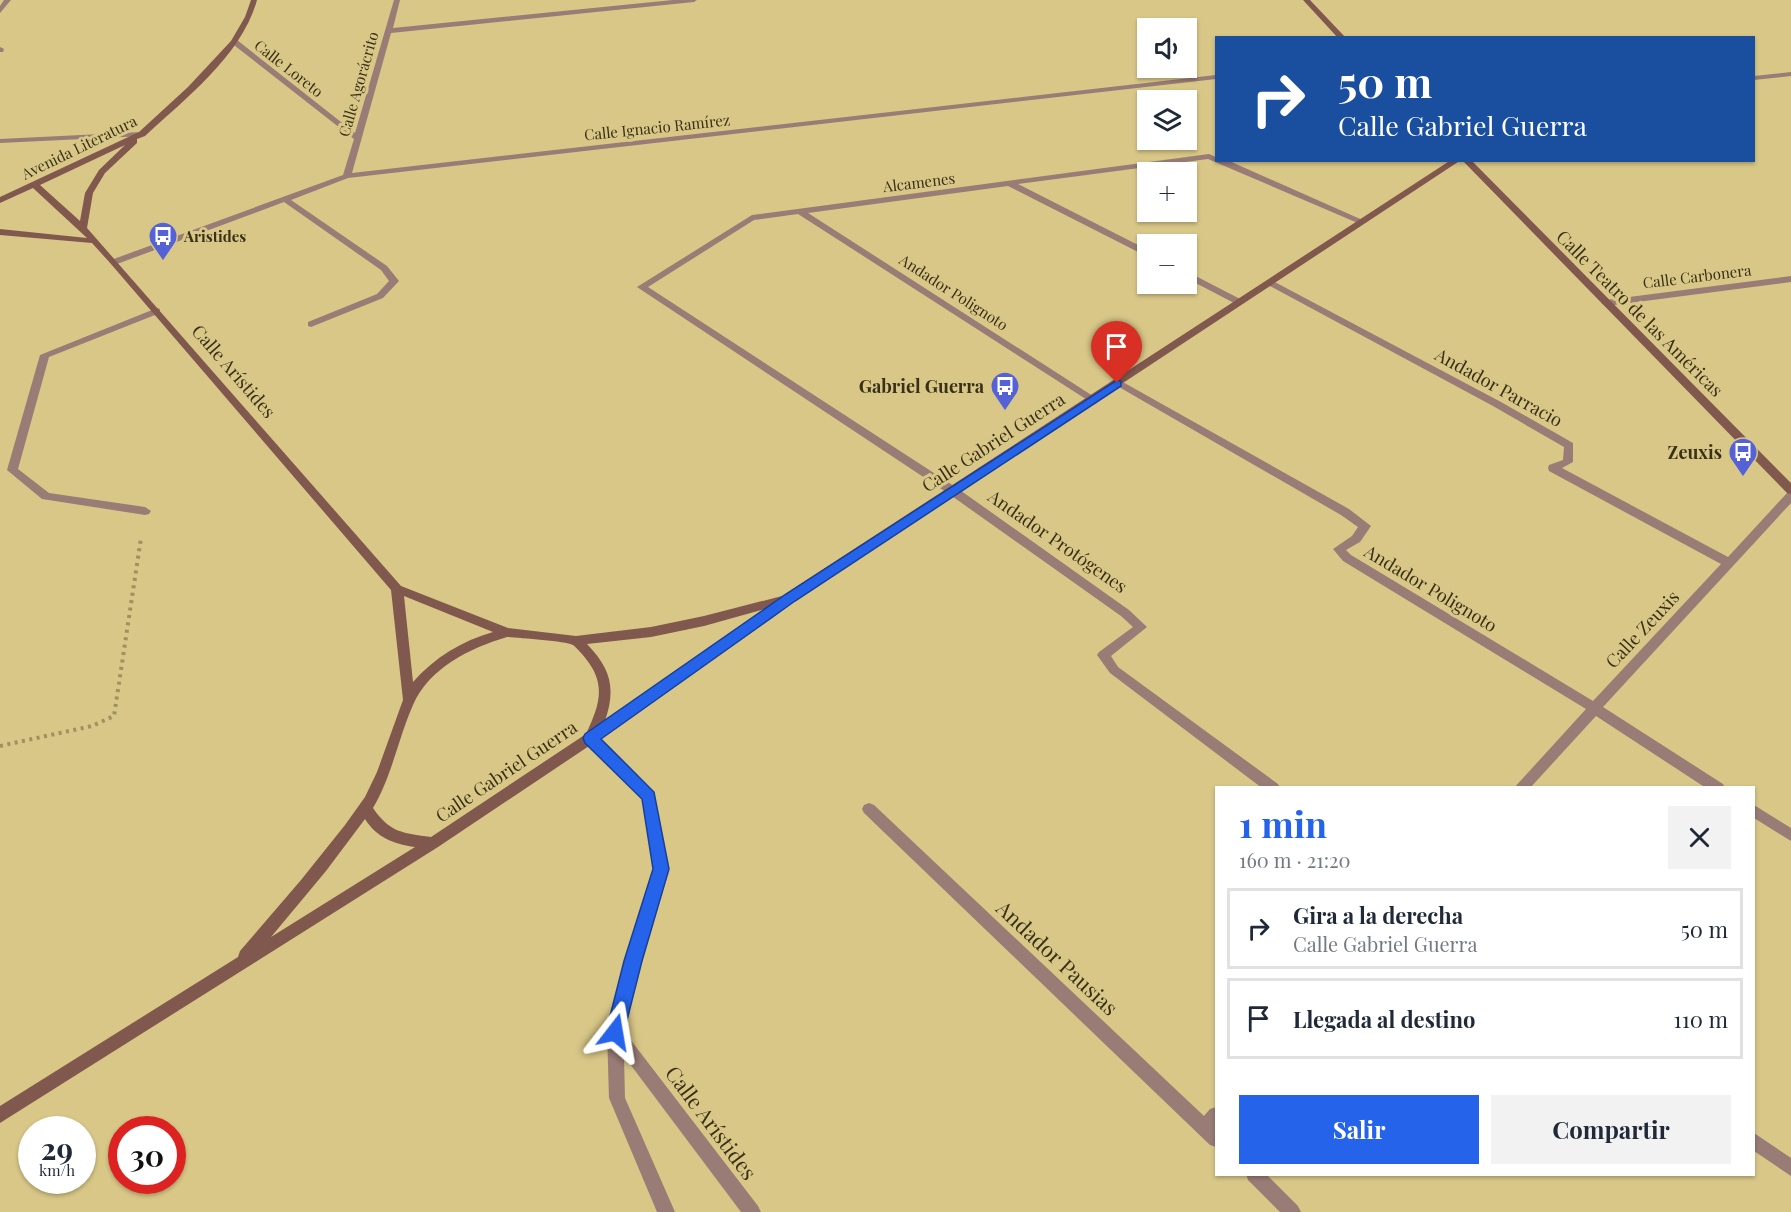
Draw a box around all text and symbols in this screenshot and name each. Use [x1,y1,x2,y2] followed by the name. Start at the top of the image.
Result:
[1137,18,1197,294] map controls
[1137,18,1197,78] button: sound
[333,29,383,139] street label: Calle Agorácrito
[250,35,328,101] street label: Calle Loreto
[1338,53,1432,109] text: 50 m
[1239,60,1317,138] icon: right
[1137,90,1197,150] button: layers
[1338,107,1587,143] text: Calle Gabriel Guerra
[583,109,731,145] street label: Calle Ignacio Ramírez
[17,110,140,184] street label: Avenida Literatura
[1137,162,1197,222] button: +
[881,168,956,196] street label: Alcamenes
[147,220,179,262] bus stop icon: Aristides
[1551,224,1729,402] street label: Calle Teatro de las Américas
[183,226,246,246] place label: Aristides
[1137,234,1197,294] button: −
[895,249,1012,335] street label: Andador Polignoto
[1642,259,1753,293] street label: Calle Carbonera
[187,319,281,423] street label: Calle Arístides
[1091,321,1142,383] pin
[1100,330,1133,363] icon: arrive
[1430,342,1567,432] street label: Andador Parracio
[989,370,1021,412] bus stop icon: Gabriel Guerra
[859,374,985,398] place label: Gabriel Guerra
[917,387,1069,497] street label: Calle Gabriel Guerra
[1727,436,1759,478] bus stop icon: Zeuxis
[1668,440,1722,464] place label: Zeuxis
[983,483,1132,598] street label: Andador Protógenes
[1359,538,1502,637] street label: Andador Polignoto
[1600,585,1684,673] street label: Calle Zeuxis
[430,715,582,827] street label: Calle Gabriel Guerra
[1239,799,1327,847] text: 1 min
[1668,806,1731,869] button: close
[1239,846,1351,873] text: 160 m · 21:20
[991,893,1125,1021] street label: Andador Pausias
[1293,900,1463,930] text: Gira a la derecha
[1242,912,1275,945] icon: right
[1681,914,1728,944] text: 50 m
[1293,930,1477,957] text: Calle Gabriel Guerra
[583,1000,647,1064] position arrow
[1242,1002,1275,1035] icon: arrive
[1293,1004,1475,1034] text: Llegada al destino
[1674,1004,1728,1034] text: 110 m
[660,1059,764,1185] street label: Calle Arístides
[1239,1095,1479,1164] button: Salir
[1491,1095,1731,1164] button: Compartir
[108,1116,186,1194] speed limit sign: 30
[41,1128,73,1168] text: 29
[39,1160,75,1180] text: km/h

